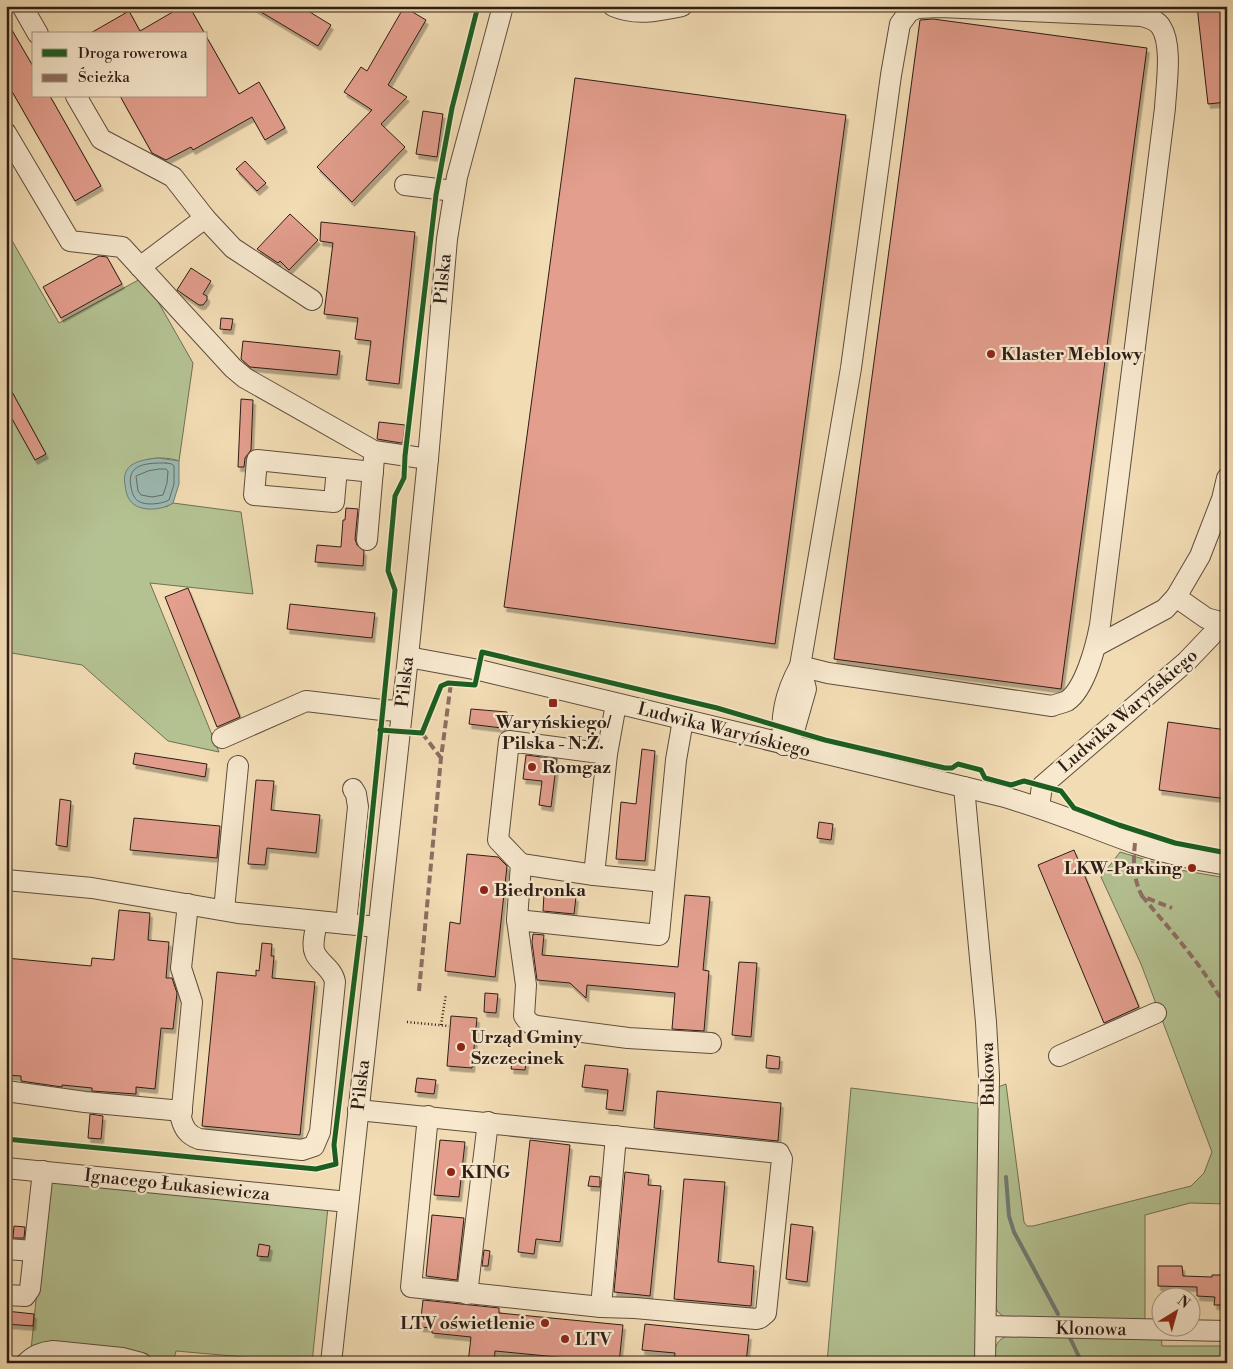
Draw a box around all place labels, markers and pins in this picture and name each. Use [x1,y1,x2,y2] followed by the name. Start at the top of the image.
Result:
[1001,343,1144,366] place label: Klaster Meblowy
[985,348,997,360] marker: Klaster Meblowy
[547,697,559,709] marker: Waryńskiego/ Pilska - N.Ż.
[495,711,612,755] place label: Waryńskiego/ Pilska - N.Ż.
[542,756,611,779] place label: Romgaz
[526,761,538,773] marker: Romgaz
[1064,857,1183,880] place label: LKW-Parking
[1186,862,1198,874] marker: LKW-Parking
[494,879,586,902] place label: Biedronka
[478,884,490,896] marker: Biedronka
[471,1026,584,1070] place label: Urząd Gminy Szczecinek
[455,1041,467,1053] marker: Urząd Gminy Szczecinek
[461,1161,511,1184] place label: KING
[445,1166,457,1178] marker: KING
[400,1312,535,1335] place label: LTV oświetlenie
[539,1317,551,1329] marker: LTV oświetlenie
[575,1328,612,1351] place label: LTV
[559,1333,571,1345] marker: LTV

